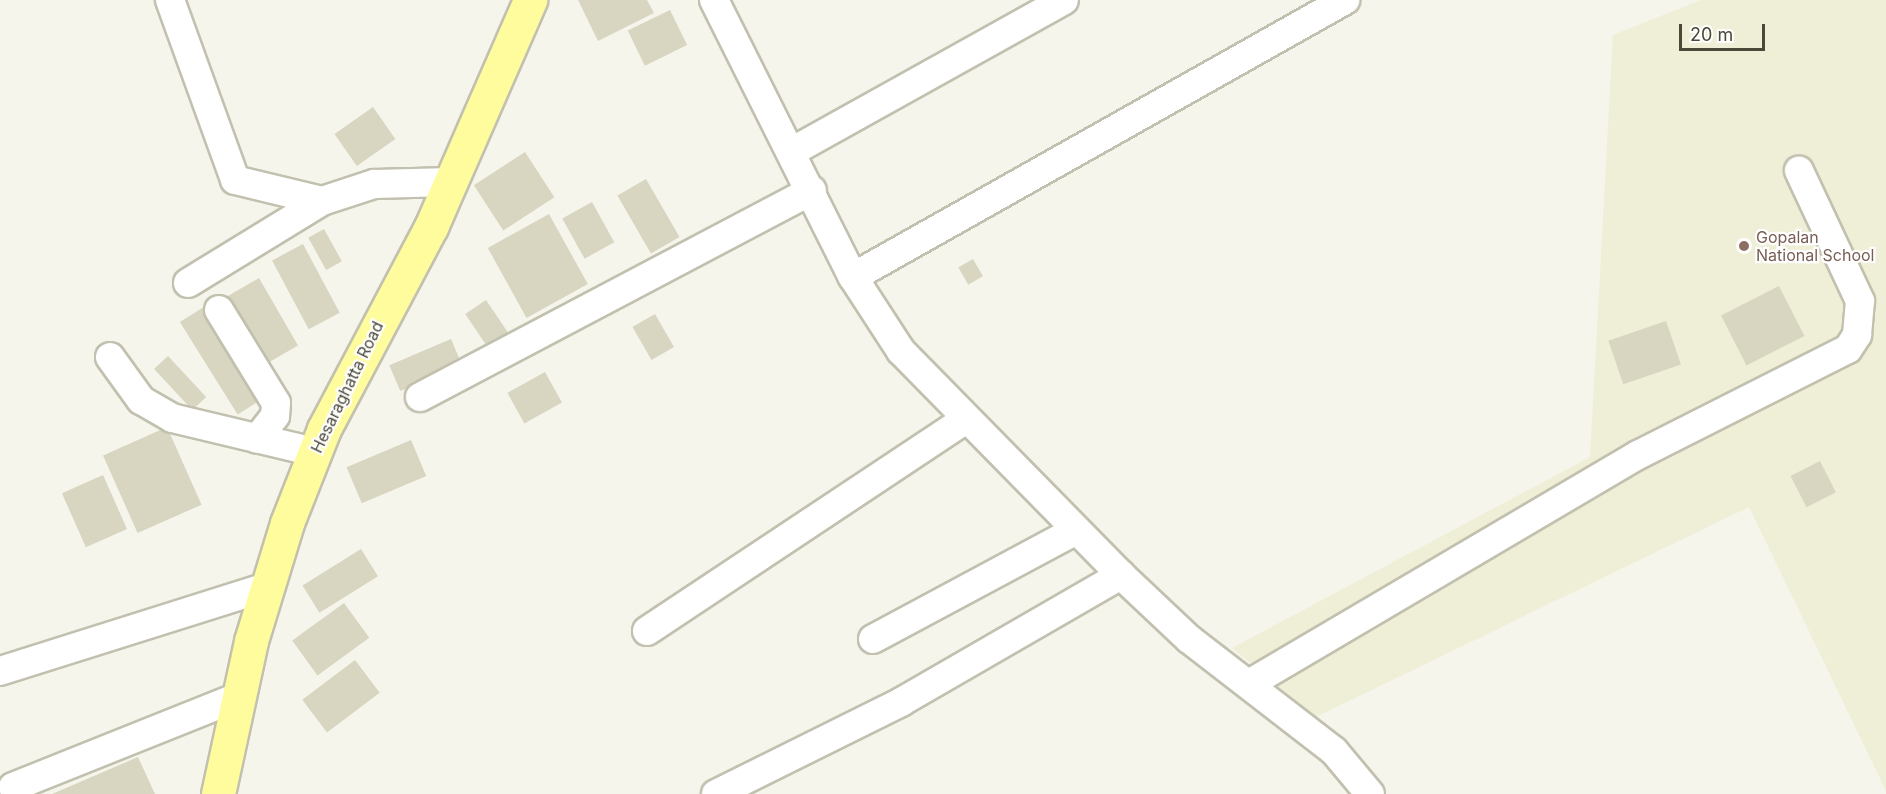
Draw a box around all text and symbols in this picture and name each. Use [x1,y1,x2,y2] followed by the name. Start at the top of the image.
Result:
[1682,12,1768,50] scale bar
[1690,24,1733,45] text: 20 m
[1756,227,1874,265] place label: Gopalan National School
[1737,239,1751,253] marker: Gopalan National School
[307,318,387,456] street label: Hesaraghatta Road

